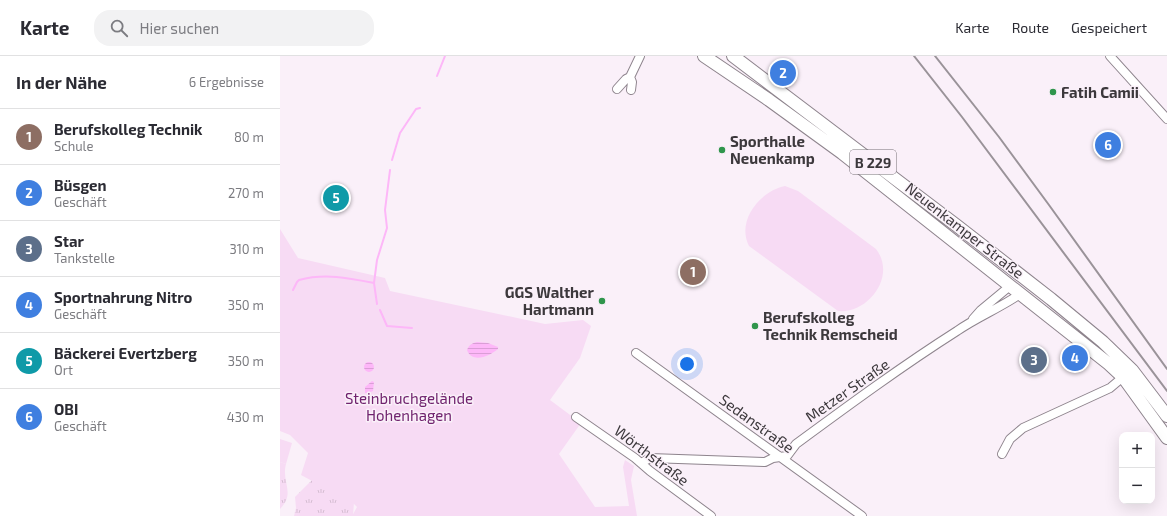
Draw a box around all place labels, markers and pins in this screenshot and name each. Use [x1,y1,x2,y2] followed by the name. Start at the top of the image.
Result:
[770,58,796,88] pin: 2
[1061,83,1139,101] place label: Fatih Camii
[1048,87,1058,97] marker: Fatih Camii
[1095,130,1121,160] pin: 6
[730,132,815,167] place label: Sporthalle Neuenkamp
[717,145,727,155] marker: Sporthalle Neuenkamp
[323,183,349,213] pin: 5
[680,257,706,287] pin: 1
[505,283,595,318] place label: GGS Walther Hartmann
[597,296,607,306] marker: GGS Walther Hartmann
[763,308,898,343] place label: Berufskolleg Technik Remscheid
[750,321,760,331] marker: Berufskolleg Technik Remscheid
[1062,343,1088,373] pin: 4
[1021,345,1047,375] pin: 3

